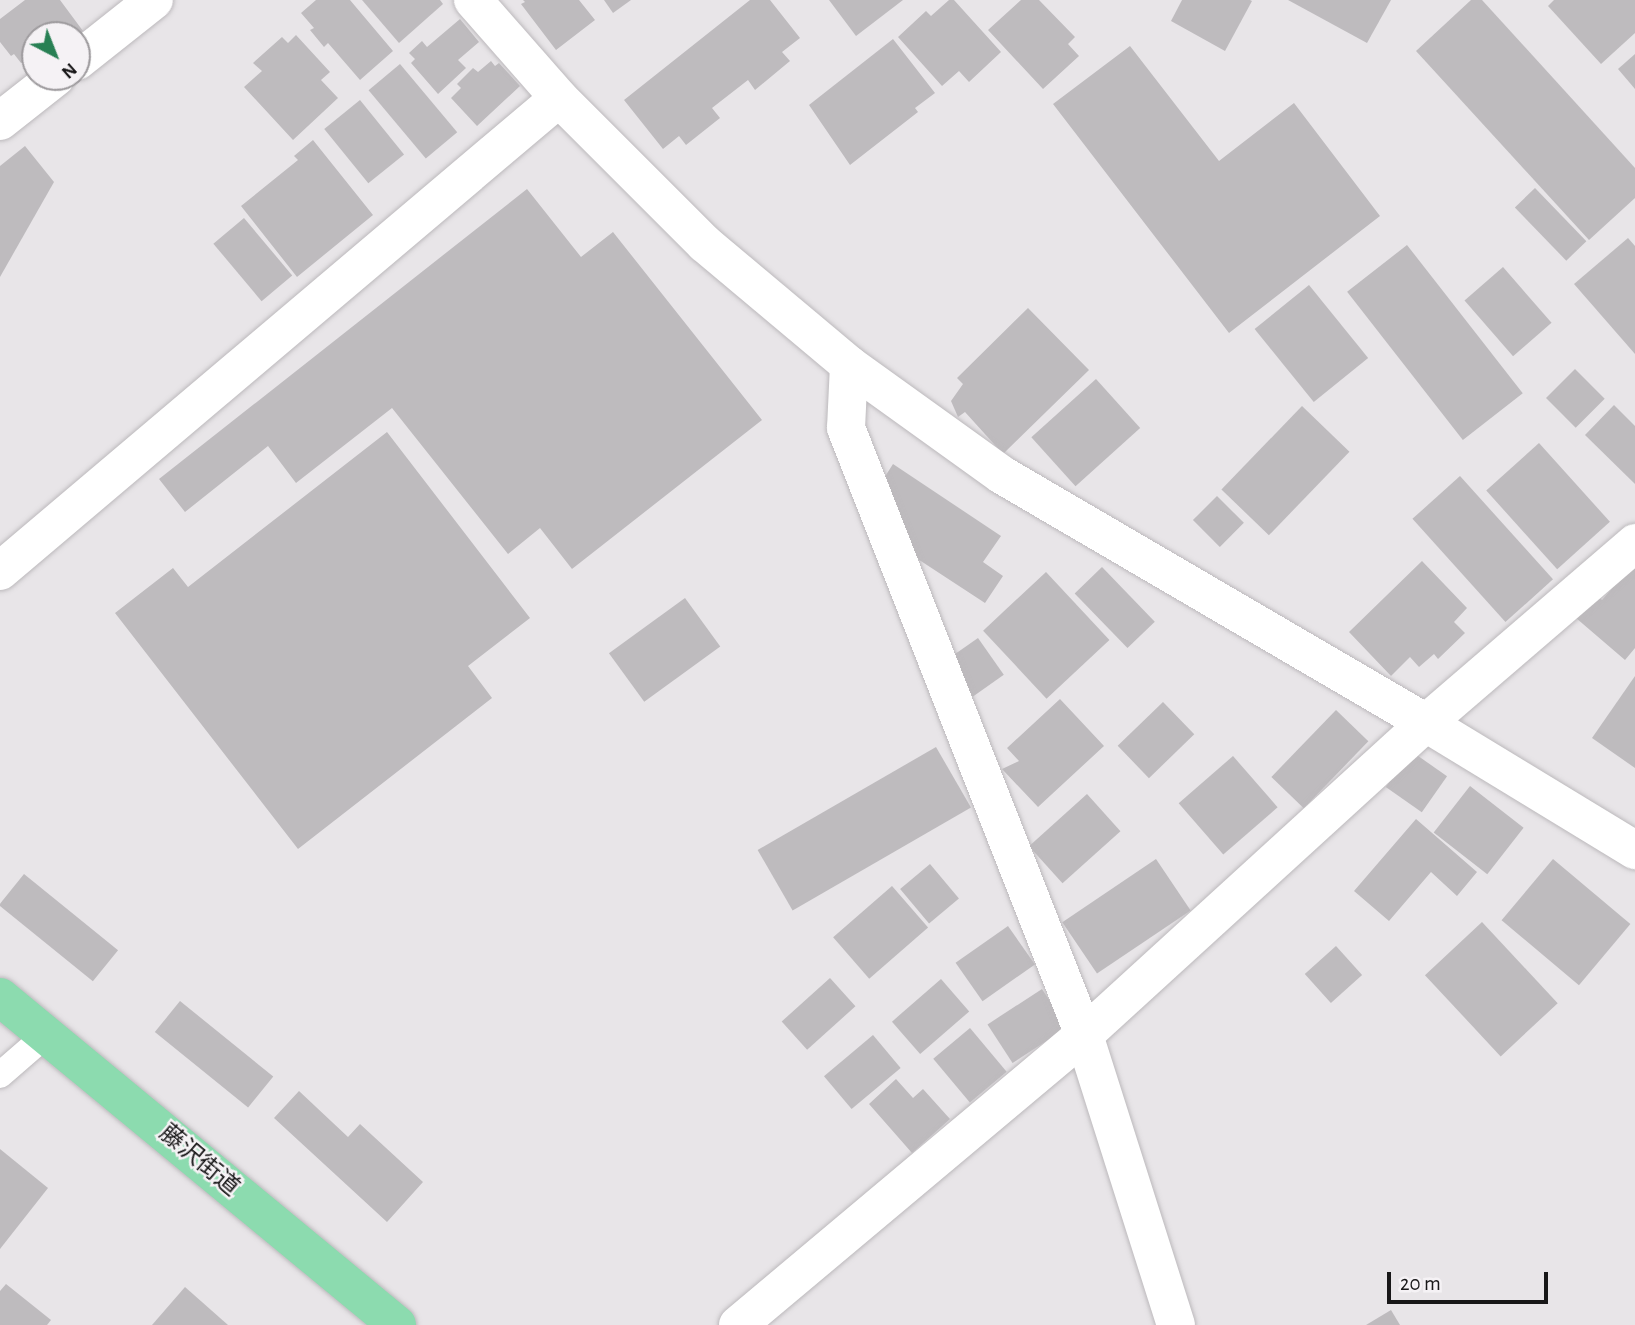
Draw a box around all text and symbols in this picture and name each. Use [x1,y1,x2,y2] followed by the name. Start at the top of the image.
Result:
[21,21,91,91] north arrow
[58,59,80,82] text: N
[153,1119,245,1203] street label: 藤沢街道
[1390,1258,1551,1302] scale bar
[1400,1273,1441,1294] text: 20 m

